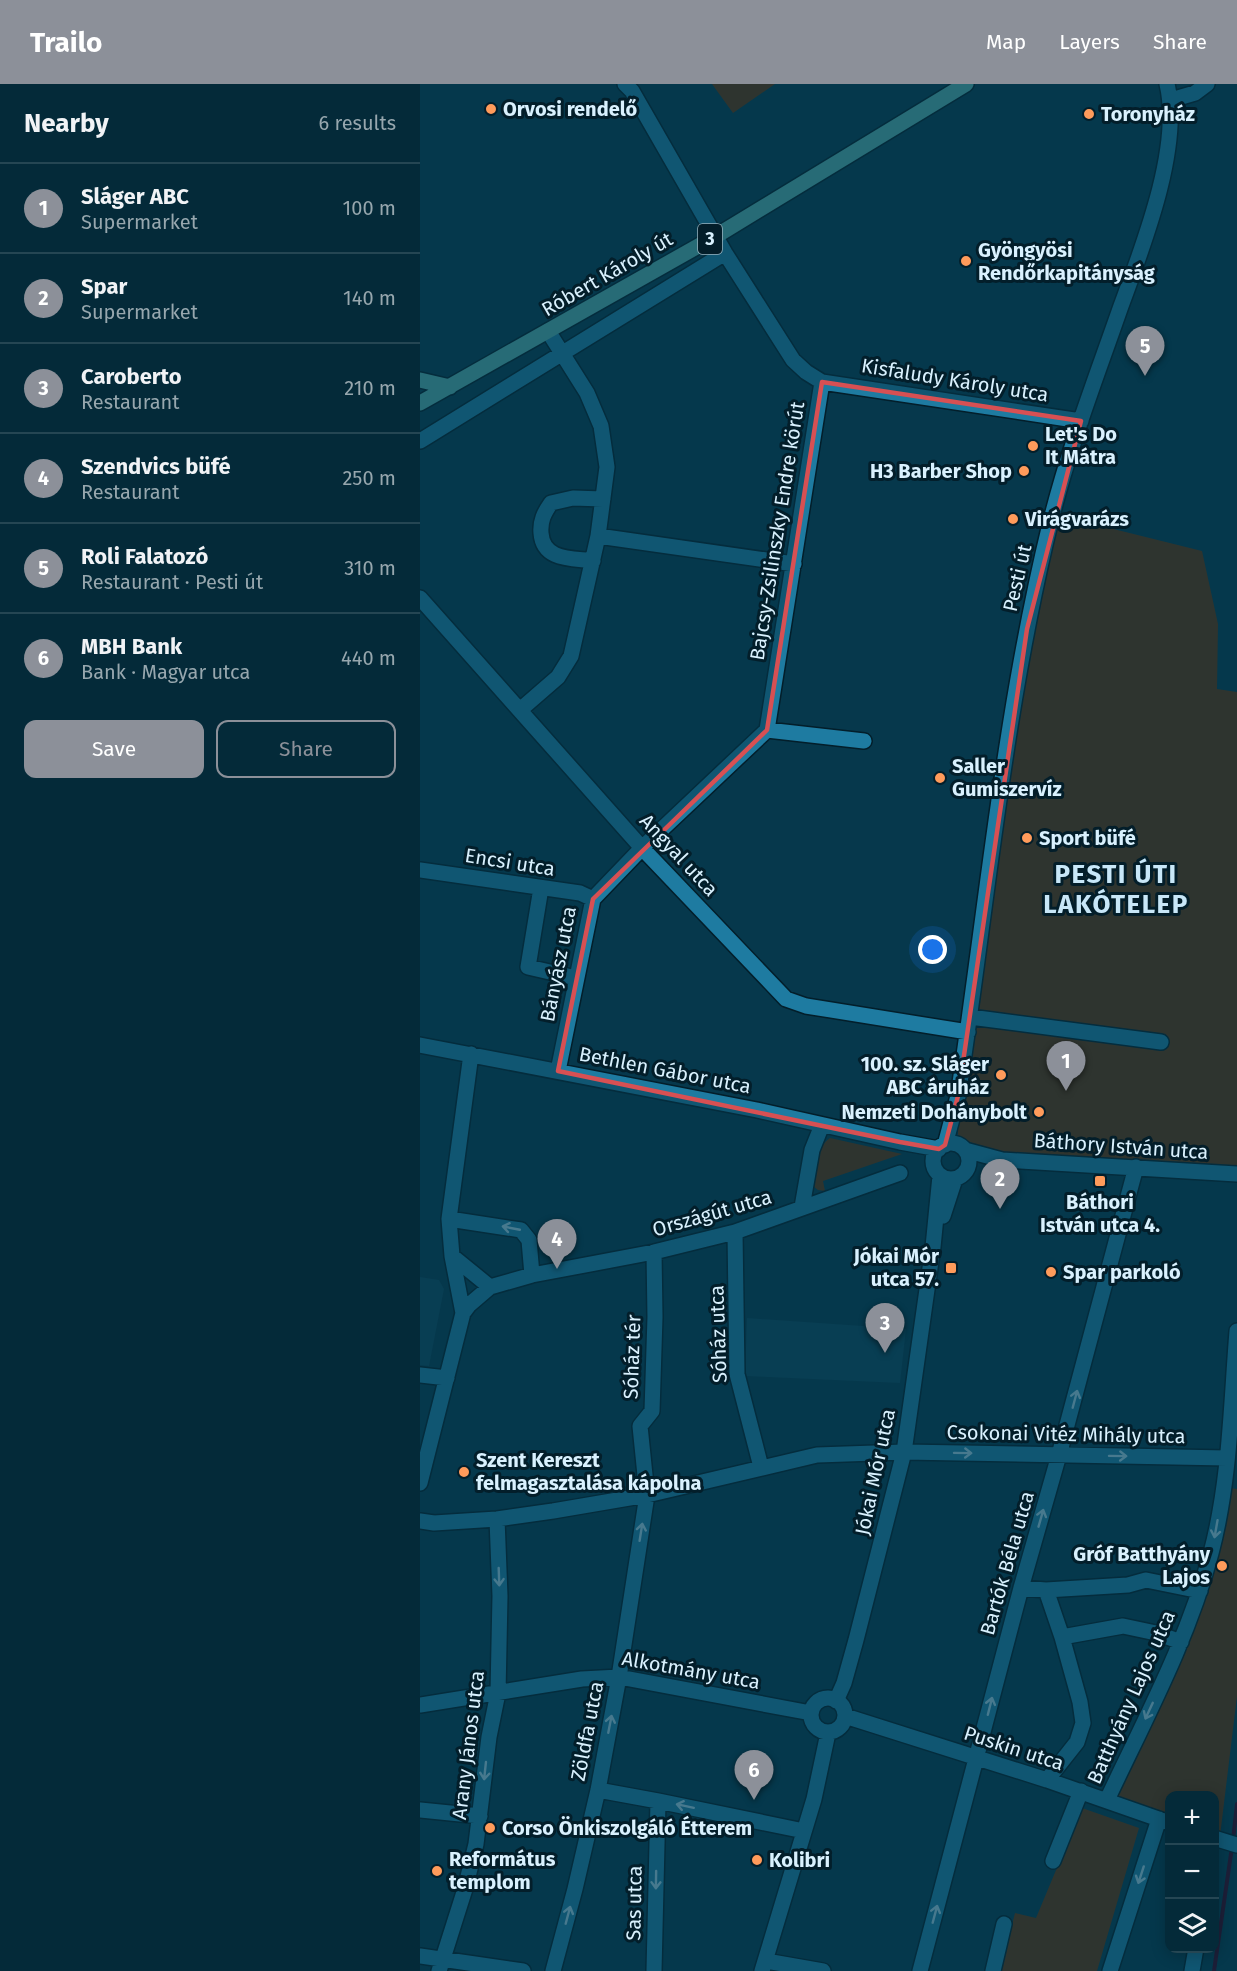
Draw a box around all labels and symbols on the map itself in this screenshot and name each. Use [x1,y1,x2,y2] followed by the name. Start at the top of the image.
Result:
[503,97,638,121] place label: Orvosi rendelő
[484,102,498,116] marker: Orvosi rendelő
[1101,102,1195,126] place label: Toronyház
[1082,107,1096,121] marker: Toronyház
[698,224,722,254] road number: 3
[537,226,678,321] street label: Róbert Károly út
[978,238,1156,285] place label: Gyöngyösi Rendőrkapitányság
[959,254,973,268] marker: Gyöngyösi Rendőrkapitányság
[1126,326,1164,376] pin: 5
[860,353,1050,407] street label: Kisfaludy Károly utca
[745,399,809,662] street label: Bajcsy-Zsilinszky Endre körút
[1045,422,1117,469] place label: Let's Do It Mátra
[1026,439,1040,453] marker: Let's Do It Mátra
[870,459,1012,483] place label: H3 Barber Shop
[1017,464,1031,478] marker: H3 Barber Shop
[1024,507,1129,531] place label: Virágvarázs
[1006,512,1020,526] marker: Virágvarázs
[998,541,1037,614] street label: Pesti út
[952,754,1062,801] place label: Saller Gumiszervíz
[933,771,947,785] marker: Saller Gumiszervíz
[635,809,723,901] street label: Angyal utca
[1039,826,1136,850] place label: Sport büfé
[1020,831,1034,845] marker: Sport büfé
[463,843,557,881] street label: Encsi utca
[1043,858,1189,920] district label: PESTI ÚTI LAKÓTELEP
[535,904,581,1024] street label: Bányász utca
[918,935,947,964] your location
[577,1042,753,1098] street label: Bethlen Gábor utca
[1046,1042,1086,1091] pin: 1
[861,1052,990,1099] place label: 100. sz. Sláger ABC áruház
[994,1068,1008,1082] marker: 100. sz. Sláger ABC áruház
[841,1100,1027,1124] place label: Nemzeti Dohánybolt
[1032,1105,1046,1119] marker: Nemzeti Dohánybolt
[1033,1128,1209,1164] street label: Báthory István utca
[980,1160,1020,1209] pin: 2
[1093,1174,1107,1188] marker: Báthori István utca 4.
[650,1185,774,1241] street label: Országút utca
[1040,1190,1160,1237] place label: Báthori István utca 4.
[538,1220,576,1269] pin: 4
[502,1222,522,1233] one-way arrow
[852,1244,940,1291] place label: Jókai Mór utca 57.
[1063,1260,1181,1284] place label: Spar parkoló
[944,1261,958,1275] marker: Jókai Mór utca 57.
[1044,1265,1058,1279] marker: Spar parkoló
[704,1285,732,1383] street label: Sóház utca
[866,1304,904,1353] pin: 3
[619,1314,645,1400] street label: Sóház tér
[1069,1390,1081,1409] one-way arrow
[850,1407,900,1537] street label: Jókai Mór utca
[946,1420,1186,1448] street label: Csokonai Vitéz Mihály utca
[952,1447,972,1459] one-way arrow
[476,1448,702,1495] place label: Szent Kereszt felmagasztalása kápolna
[1107,1450,1127,1462] one-way arrow
[457,1465,471,1479] marker: Szent Kereszt felmagasztalása kápolna
[975,1488,1039,1638] street label: Bartók Béla utca
[1036,1508,1047,1527] one-way arrow
[1210,1519,1221,1538] one-way arrow
[636,1522,647,1542] one-way arrow
[1073,1542,1211,1589] place label: Gróf Batthyány Lajos
[1215,1559,1229,1573] marker: Gróf Batthyány Lajos
[494,1567,505,1587] one-way arrow
[1082,1607,1180,1787] street label: Batthyány Lajos utca
[620,1646,762,1694] street label: Alkotmány utca
[447,1669,489,1821] street label: Arany János utca
[566,1679,608,1783] street label: Zöldfa utca
[985,1697,997,1716] one-way arrow
[1142,1702,1154,1720] one-way arrow
[605,1715,616,1735] one-way arrow
[961,1721,1067,1775] street label: Puskin utca
[734,1750,774,1800] pin: 6
[480,1761,491,1781] one-way arrow
[676,1800,696,1811] one-way arrow
[502,1815,752,1840] place label: Corso Önkiszolgáló Étterem
[483,1821,497,1835] marker: Corso Önkiszolgáló Étterem
[449,1847,556,1894] place label: Református templom
[769,1848,830,1872] place label: Kolibri
[750,1853,764,1867] marker: Kolibri
[430,1864,444,1878] marker: Református templom
[621,1865,647,1941] street label: Sas utca
[1135,1865,1146,1884] one-way arrow
[650,1870,662,1890] one-way arrow
[563,1905,575,1924] one-way arrow
[930,1905,941,1924] one-way arrow

